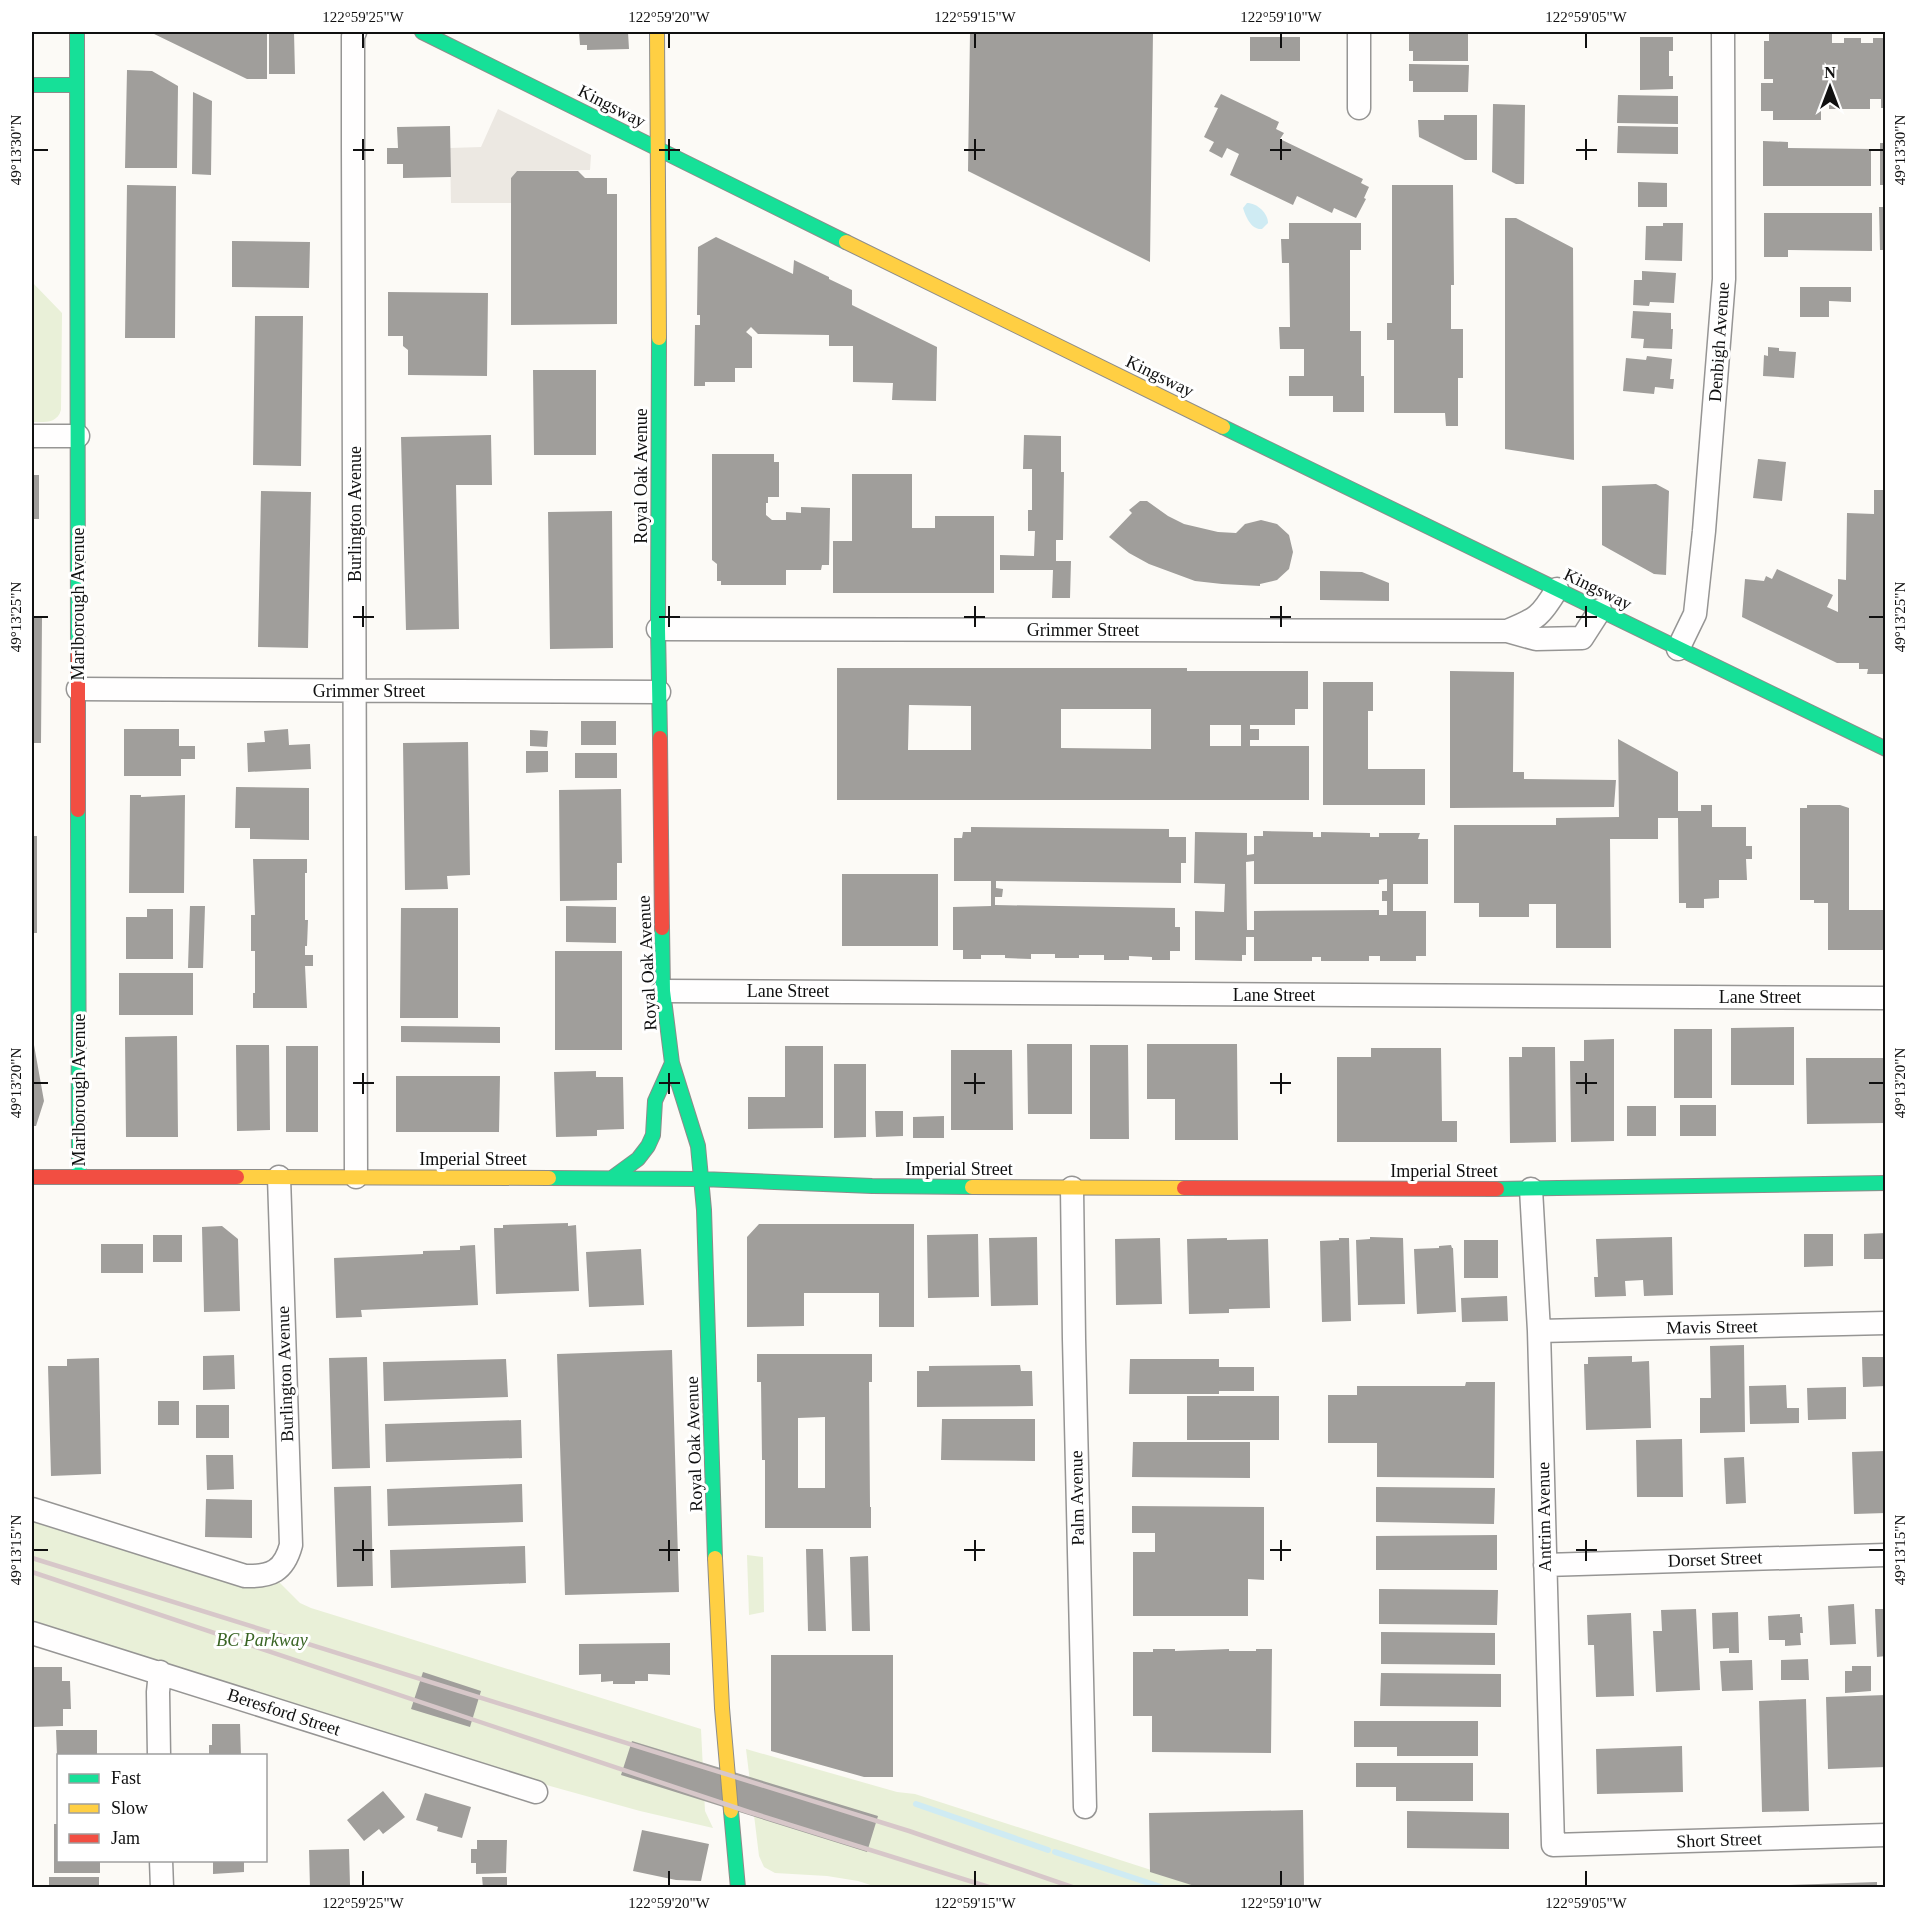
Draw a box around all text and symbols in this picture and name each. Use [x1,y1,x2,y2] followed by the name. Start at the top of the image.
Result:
[322,9,405,25] text: 122°59'25"W
[628,9,711,25] text: 122°59'20"W
[934,9,1017,25] text: 122°59'15"W
[1240,9,1323,25] text: 122°59'10"W
[1545,9,1628,25] text: 122°59'05"W
[1800,57,1860,117] north arrow
[1824,64,1836,81] text: N
[575,81,649,131] street label: Kingsway
[8,115,24,185] text: 49°13'30"N
[1892,115,1908,185] text: 49°13'30"N
[1705,281,1733,403] street label: Denbigh Avenue
[1123,351,1197,401] street label: Kingsway
[631,408,651,544] street label: Royal Oak Avenue
[345,446,365,582] street label: Burlington Avenue
[68,527,88,681] street label: Marlborough Avenue
[1561,564,1635,614] street label: Kingsway
[8,582,24,652] text: 49°13'25"N
[1892,582,1908,652] text: 49°13'25"N
[1027,620,1139,640] street label: Grimmer Street
[313,681,425,701] street label: Grimmer Street
[633,895,661,1031] street label: Royal Oak Avenue
[747,981,829,1001] street label: Lane Street
[1233,985,1315,1005] street label: Lane Street
[1719,987,1801,1007] street label: Lane Street
[69,1013,89,1167] street label: Marlborough Avenue
[8,1048,24,1118] text: 49°13'20"N
[1892,1048,1908,1118] text: 49°13'20"N
[419,1149,527,1169] street label: Imperial Street
[905,1159,1013,1179] street label: Imperial Street
[1390,1161,1498,1181] street label: Imperial Street
[273,1306,297,1442] street label: Burlington Avenue
[1666,1316,1758,1338] street label: Mavis Street
[682,1376,706,1512] street label: Royal Oak Avenue
[1066,1450,1088,1546] street label: Palm Avenue
[1533,1462,1555,1572] street label: Antrim Avenue
[8,1515,24,1585] text: 49°13'15"N
[1892,1515,1908,1585] text: 49°13'15"N
[1667,1547,1763,1571] street label: Dorset Street
[216,1630,308,1650] park label: BC Parkway
[225,1684,343,1740] street label: Beresford Street
[57,1754,267,1862] legend
[111,1768,141,1788] text: Fast
[111,1798,148,1818] text: Slow
[111,1828,140,1848] text: Jam
[1676,1829,1762,1851] street label: Short Street
[322,1895,405,1911] text: 122°59'25"W
[628,1895,711,1911] text: 122°59'20"W
[934,1895,1017,1911] text: 122°59'15"W
[1240,1895,1323,1911] text: 122°59'10"W
[1545,1895,1628,1911] text: 122°59'05"W

